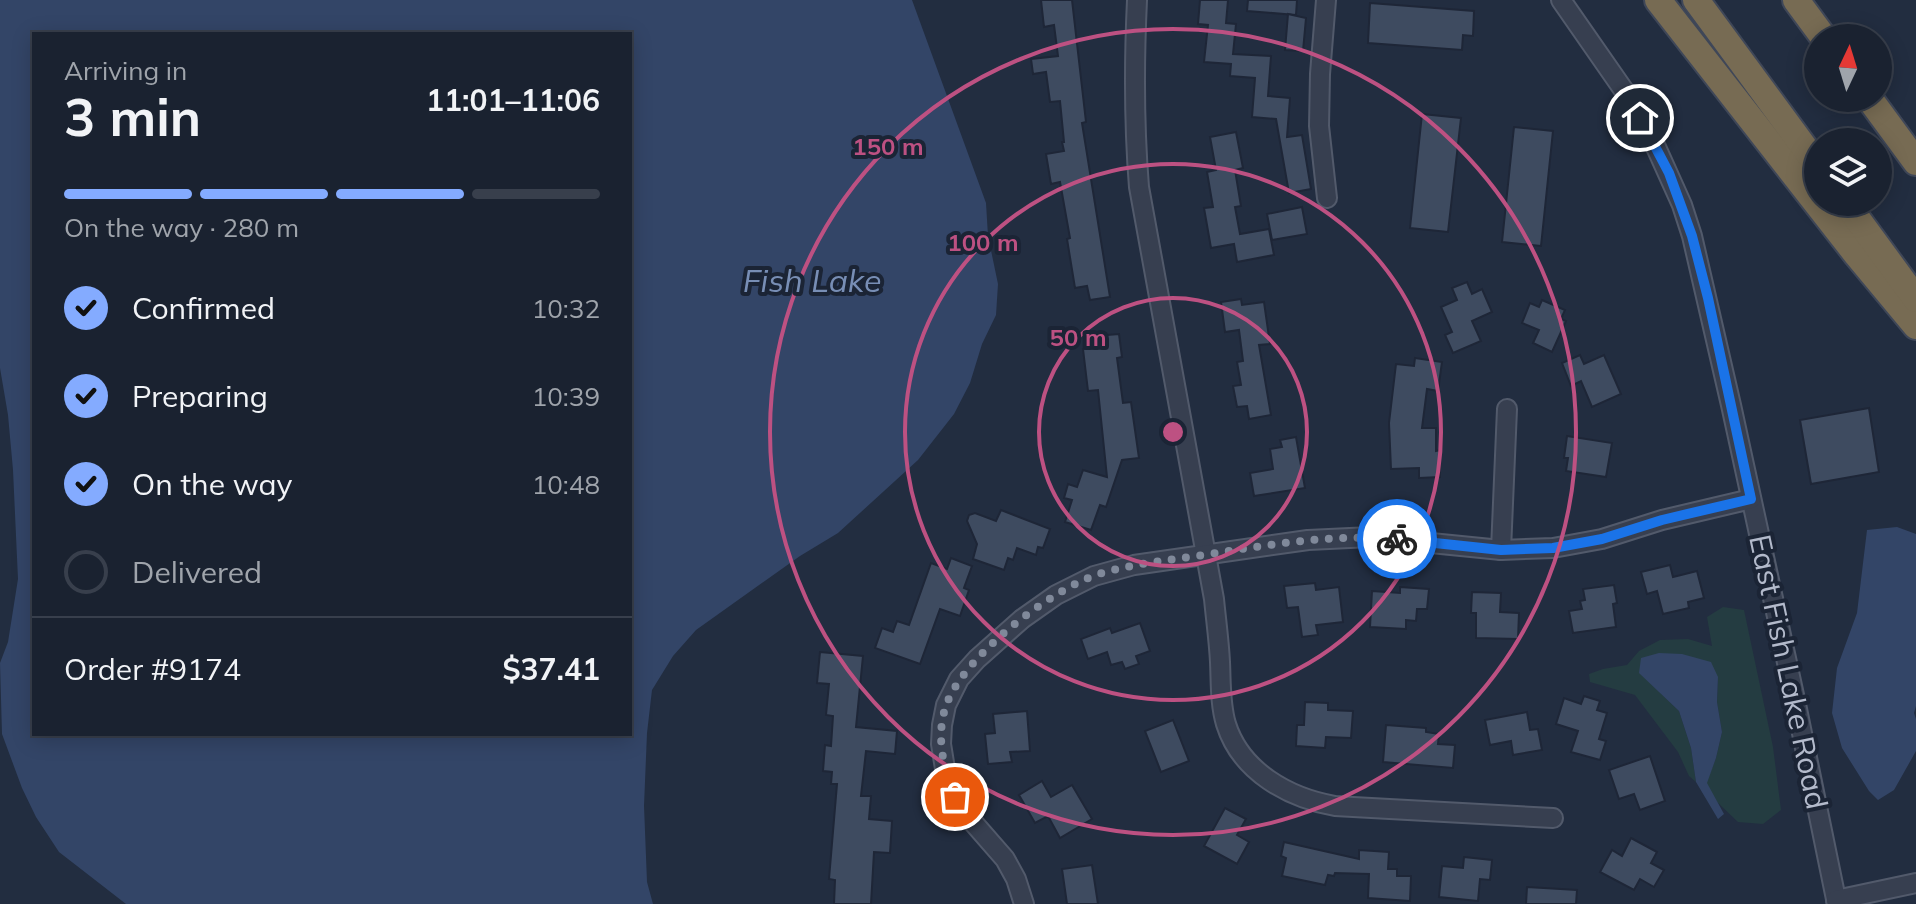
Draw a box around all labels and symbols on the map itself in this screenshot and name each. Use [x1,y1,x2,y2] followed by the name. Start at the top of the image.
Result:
[1804,24,1892,112] north arrow
[1606,84,1674,152] pin
[852,131,924,161] text: 150 m
[947,227,1019,257] text: 100 m
[743,260,881,300] water label: Fish Lake
[1050,322,1106,352] text: 50 m
[1159,418,1187,446] centre of rings
[1357,499,1437,579] courier
[1741,531,1837,813] street label: East Fish Lake Road
[921,763,989,831] pin

